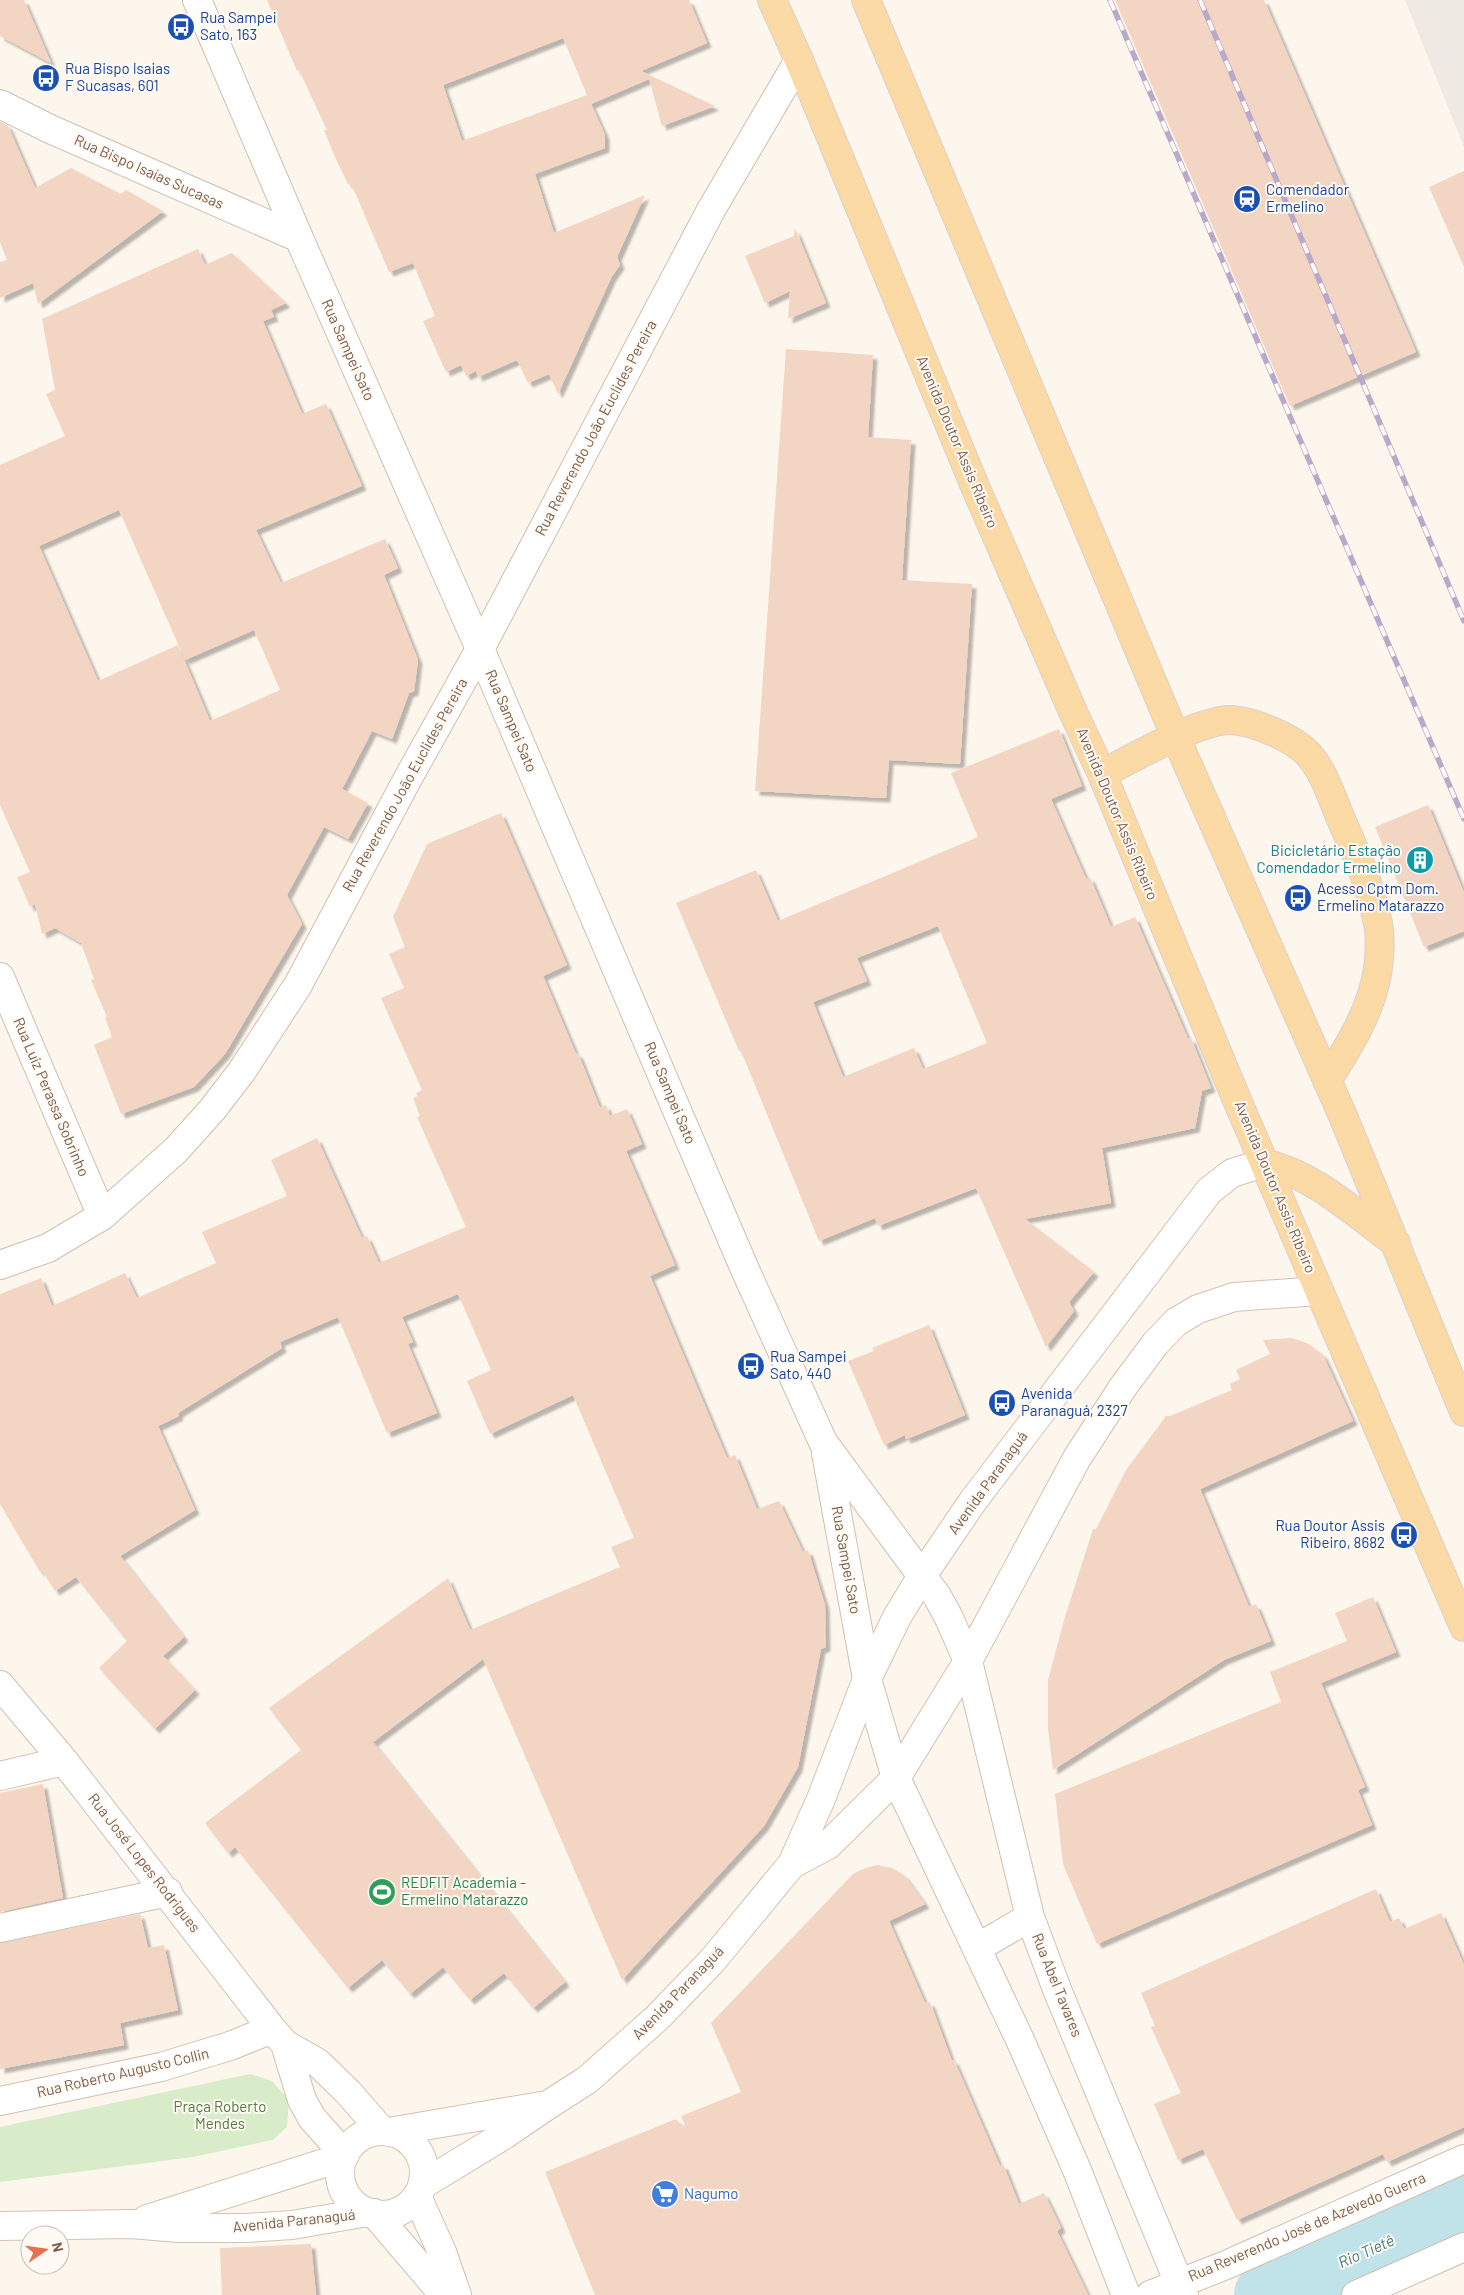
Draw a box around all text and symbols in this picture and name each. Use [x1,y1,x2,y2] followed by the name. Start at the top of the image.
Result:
[200,8,277,43] place label: Rua Sampei Sato, 163
[166,12,196,42] bus stop icon: Rua Sampei Sato, 163
[65,59,170,94] place label: Rua Bispo Isaias F Sucasas, 601
[31,63,61,93] bus stop icon: Rua Bispo Isaias F Sucasas, 601
[72,130,227,212] street label: Rua Bispo Isaías Sucasas
[1266,180,1350,215] place label: Comendador Ermelino
[1232,184,1262,214] station icon: Comendador Ermelino
[318,296,379,403] street label: Rua Sampei Sato
[531,317,660,538] street label: Rua Reverendo João Euclides Pereira
[913,353,1002,531] street label: Avenida Doutor Assis Ribeiro
[482,667,542,774] street label: Rua Sampei Sato
[338,675,470,894] street label: Rua Reverendo João Euclides Pereira
[1073,725,1162,903] street label: Avenida Doutor Assis Ribeiro
[1257,841,1401,876] place label: Bicicletário Estação Comendador Ermelino
[1405,845,1435,875] building icon: Bicicletário Estação Comendador Ermelino
[1317,879,1444,914] place label: Acesso Cptm Dom. Ermelino Matarazzo
[1283,883,1313,913] bus stop icon: Acesso Cptm Dom. Ermelino Matarazzo
[10,1014,94,1179] street label: Rua Luiz Perassa Sobrinho
[641,1039,701,1146] street label: Rua Sampei Sato
[1231,1098,1320,1276] street label: Avenida Doutor Assis Ribeiro
[770,1347,847,1382] place label: Rua Sampei Sato, 440
[736,1351,766,1381] bus stop icon: Rua Sampei Sato, 440
[1021,1384,1128,1419] place label: Avenida Paranaguá, 2327
[987,1388,1017,1418] bus stop icon: Avenida Paranaguá, 2327
[944,1427,1031,1538] street label: Avenida Paranaguá
[829,1504,865,1615] street label: Rua Sampei Sato
[1275,1516,1385,1551] place label: Rua Doutor Assis Ribeiro, 8682
[1389,1520,1419,1550] bus stop icon: Rua Doutor Assis Ribeiro, 8682
[85,1789,205,1936] street label: Rua José Lopes Rodrigues
[401,1873,528,1908] place label: REDFIT Academia - Ermelino Matarazzo
[367,1877,397,1907] sports icon: REDFIT Academia - Ermelino Matarazzo
[1029,1930,1087,2039] street label: Rua Abel Tavares
[628,1942,727,2043] street label: Avenida Paranaguá
[35,2043,211,2101] street label: Rua Roberto Augusto Collin
[174,2097,266,2132] park label: Praça Roberto Mendes
[1185,2168,1428,2284] street label: Rua Reverendo José de Azevedo Guerra
[650,2179,680,2209] supermarket icon: Nagumo
[684,2184,738,2202] place label: Nagumo
[232,2205,356,2235] street label: Avenida Paranaguá
[20,2225,70,2275] north arrow
[1335,2230,1397,2271] water label: Rio Tietê
[49,2241,67,2253] text: N

